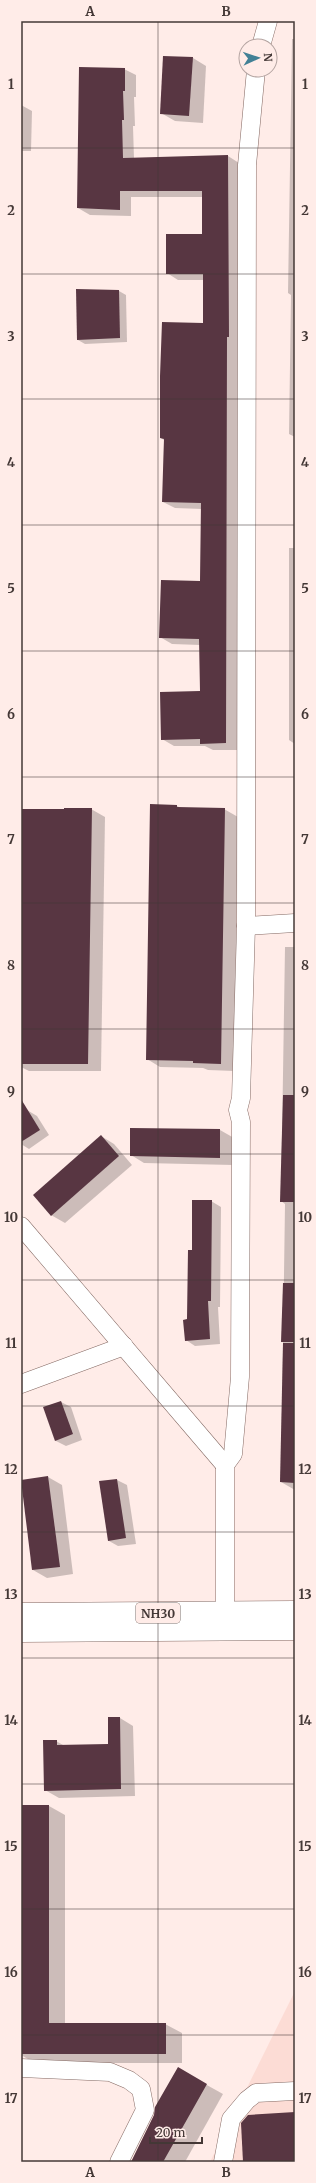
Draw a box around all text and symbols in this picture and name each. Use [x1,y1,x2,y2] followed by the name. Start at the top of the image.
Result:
[84,3,95,20] text: A
[221,3,231,20] text: B
[238,38,278,78] north arrow
[261,53,275,62] text: N
[8,76,14,93] text: 1
[302,76,308,93] text: 1
[7,202,15,219] text: 2
[301,202,309,219] text: 2
[7,328,15,345] text: 3
[301,328,309,345] text: 3
[7,454,16,471] text: 4
[301,454,310,471] text: 4
[7,580,15,597] text: 5
[301,580,309,597] text: 5
[7,706,15,723] text: 6
[301,706,309,723] text: 6
[7,831,15,848] text: 7
[301,831,309,848] text: 7
[7,957,15,974] text: 8
[301,957,309,974] text: 8
[7,1083,15,1100] text: 9
[301,1083,309,1100] text: 9
[4,1209,18,1226] text: 10
[298,1209,312,1226] text: 10
[5,1335,17,1352] text: 11
[299,1335,311,1352] text: 11
[4,1461,18,1478] text: 12
[298,1461,312,1478] text: 12
[4,1586,18,1603] text: 13
[298,1586,312,1603] text: 13
[136,1603,180,1623] road number: NH30
[4,1712,19,1729] text: 14
[298,1712,313,1729] text: 14
[4,1838,18,1855] text: 15
[298,1838,312,1855] text: 15
[4,1964,18,1981] text: 16
[298,1964,312,1981] text: 16
[4,2090,18,2107] text: 17
[298,2090,312,2107] text: 17
[150,2119,202,2145] scale bar
[156,2125,185,2140] text: 20 m
[84,2164,95,2181] text: A
[221,2164,231,2181] text: B

